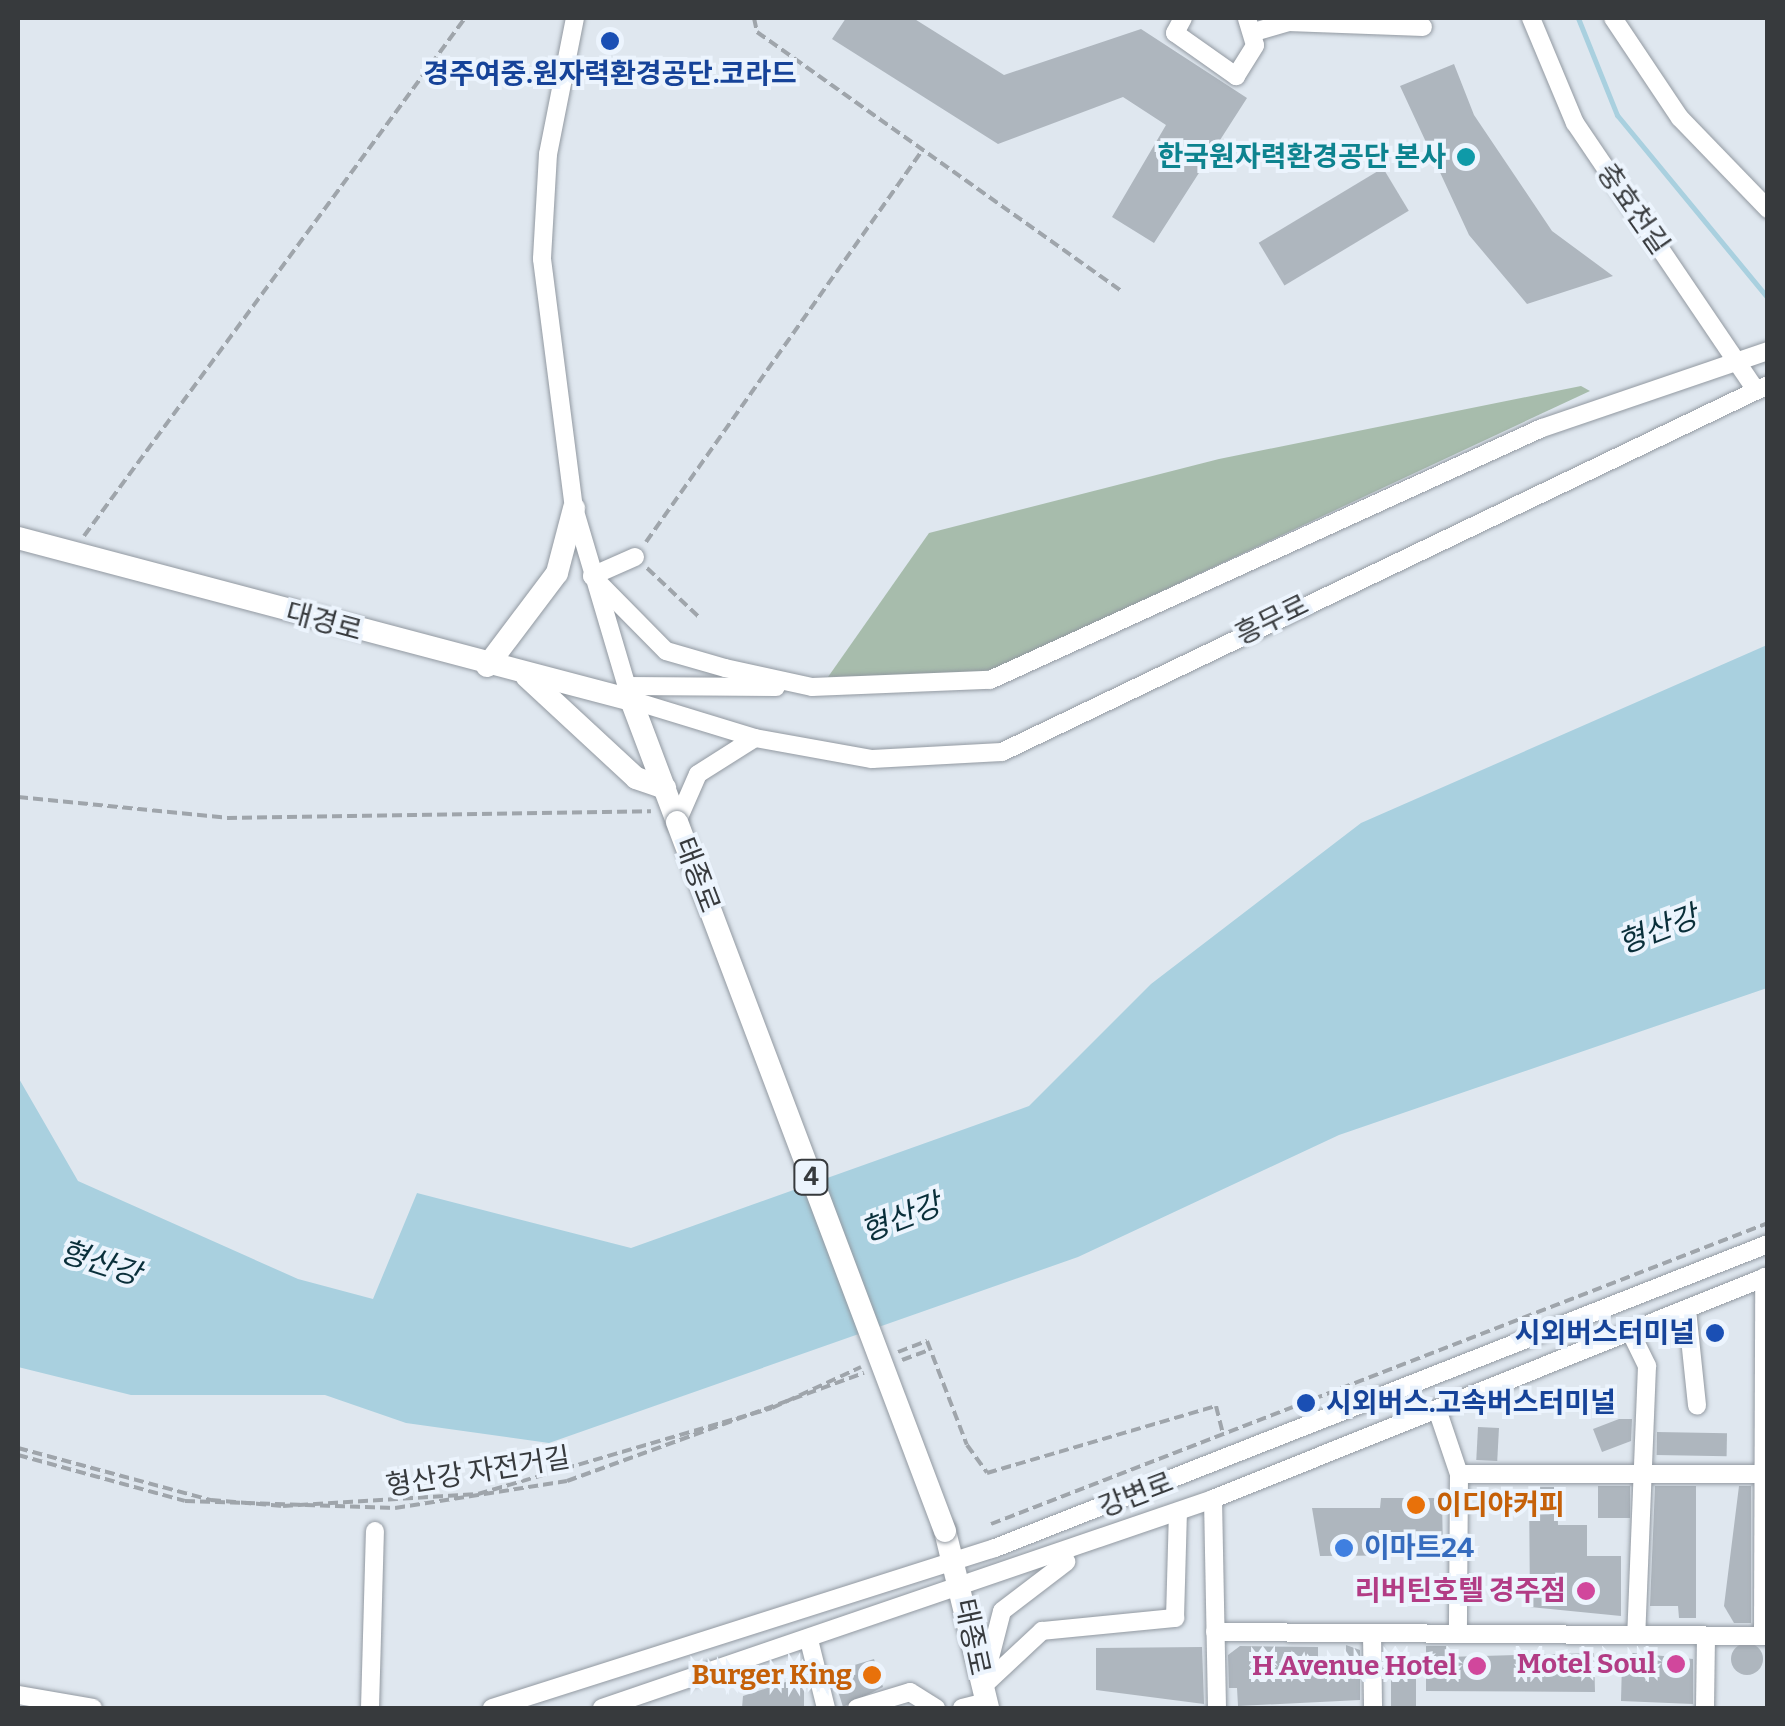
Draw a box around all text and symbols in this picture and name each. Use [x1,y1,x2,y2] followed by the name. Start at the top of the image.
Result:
[599,30,621,52] marker: 경주여중.원자력환경공단.코라드
[423,57,797,91] place label: 경주여중.원자력환경공단.코라드
[1158,140,1446,174] place label: 한국원자력환경공단 본사
[1455,146,1477,168] marker: 한국원자력환경공단 본사
[1590,157,1676,261] street label: 충효천길
[1230,588,1314,652] street label: 흥무로
[282,596,366,648] street label: 대경로
[667,833,727,917] street label: 태종로
[1613,898,1703,962] water label: 형산강
[791,1157,831,1197] road number: 4
[856,1186,946,1250] water label: 형산강
[55,1233,145,1293] water label: 형산강
[1515,1316,1695,1350] place label: 시외버스터미널
[1704,1322,1726,1344] marker: 시외버스터미널
[1326,1386,1616,1420] place label: 시외버스.고속버스터미널
[1295,1392,1317,1414] marker: 시외버스.고속버스터미널
[384,1441,572,1503] street label: 형산강 자전거길
[1094,1465,1178,1525] street label: 강변로
[1436,1488,1565,1522] place label: 이디야커피
[1405,1494,1427,1516] marker: 이디야커피
[1364,1531,1474,1565] place label: 이마트24
[1333,1537,1355,1559] marker: 이마트24
[1355,1574,1566,1608] place label: 리버틴호텔 경주점
[1575,1580,1597,1602] marker: 리버틴호텔 경주점
[948,1596,996,1678] street label: 태종로
[1517,1647,1656,1681] place label: Motel Soul
[1252,1649,1457,1683] place label: H Avenue Hotel
[1665,1653,1687,1675] marker: Motel Soul
[1466,1655,1488,1677] marker: H Avenue Hotel
[692,1658,852,1692] place label: Burger King
[861,1664,883,1686] marker: Burger King

